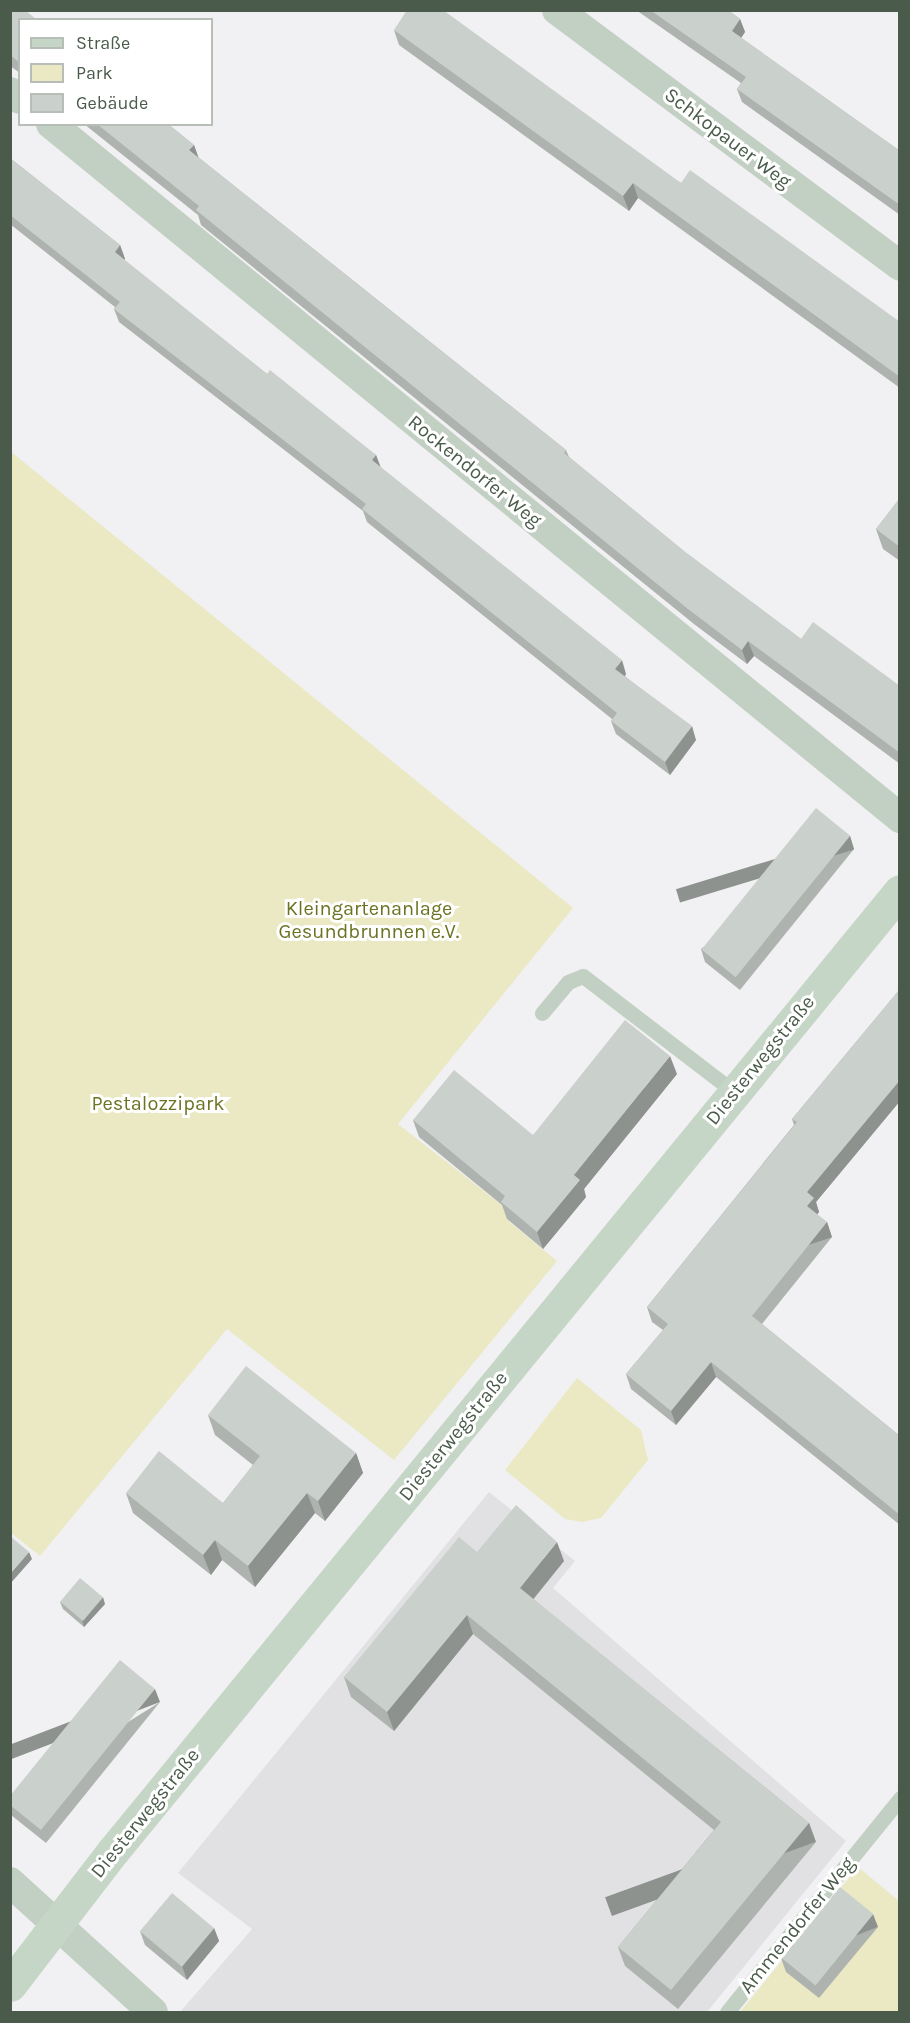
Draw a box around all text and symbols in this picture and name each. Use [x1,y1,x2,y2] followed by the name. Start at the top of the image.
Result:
[18,18,213,126] legend
[76,32,130,54] text: Straße
[76,62,113,84] text: Park
[660,83,796,193] street label: Schkopauer Weg
[76,92,148,114] text: Gebäude
[403,410,547,532] street label: Rockendorfer Weg
[279,897,459,944] park label: Kleingartenanlage Gesundbrunnen e.V.
[700,990,820,1130] street label: Diesterwegstraße
[91,1091,225,1115] park label: Pestalozzipark
[393,1366,513,1506] street label: Diesterwegstraße
[85,1743,205,1883] street label: Diesterwegstraße
[734,1852,860,1998] street label: Ammendorfer Weg

